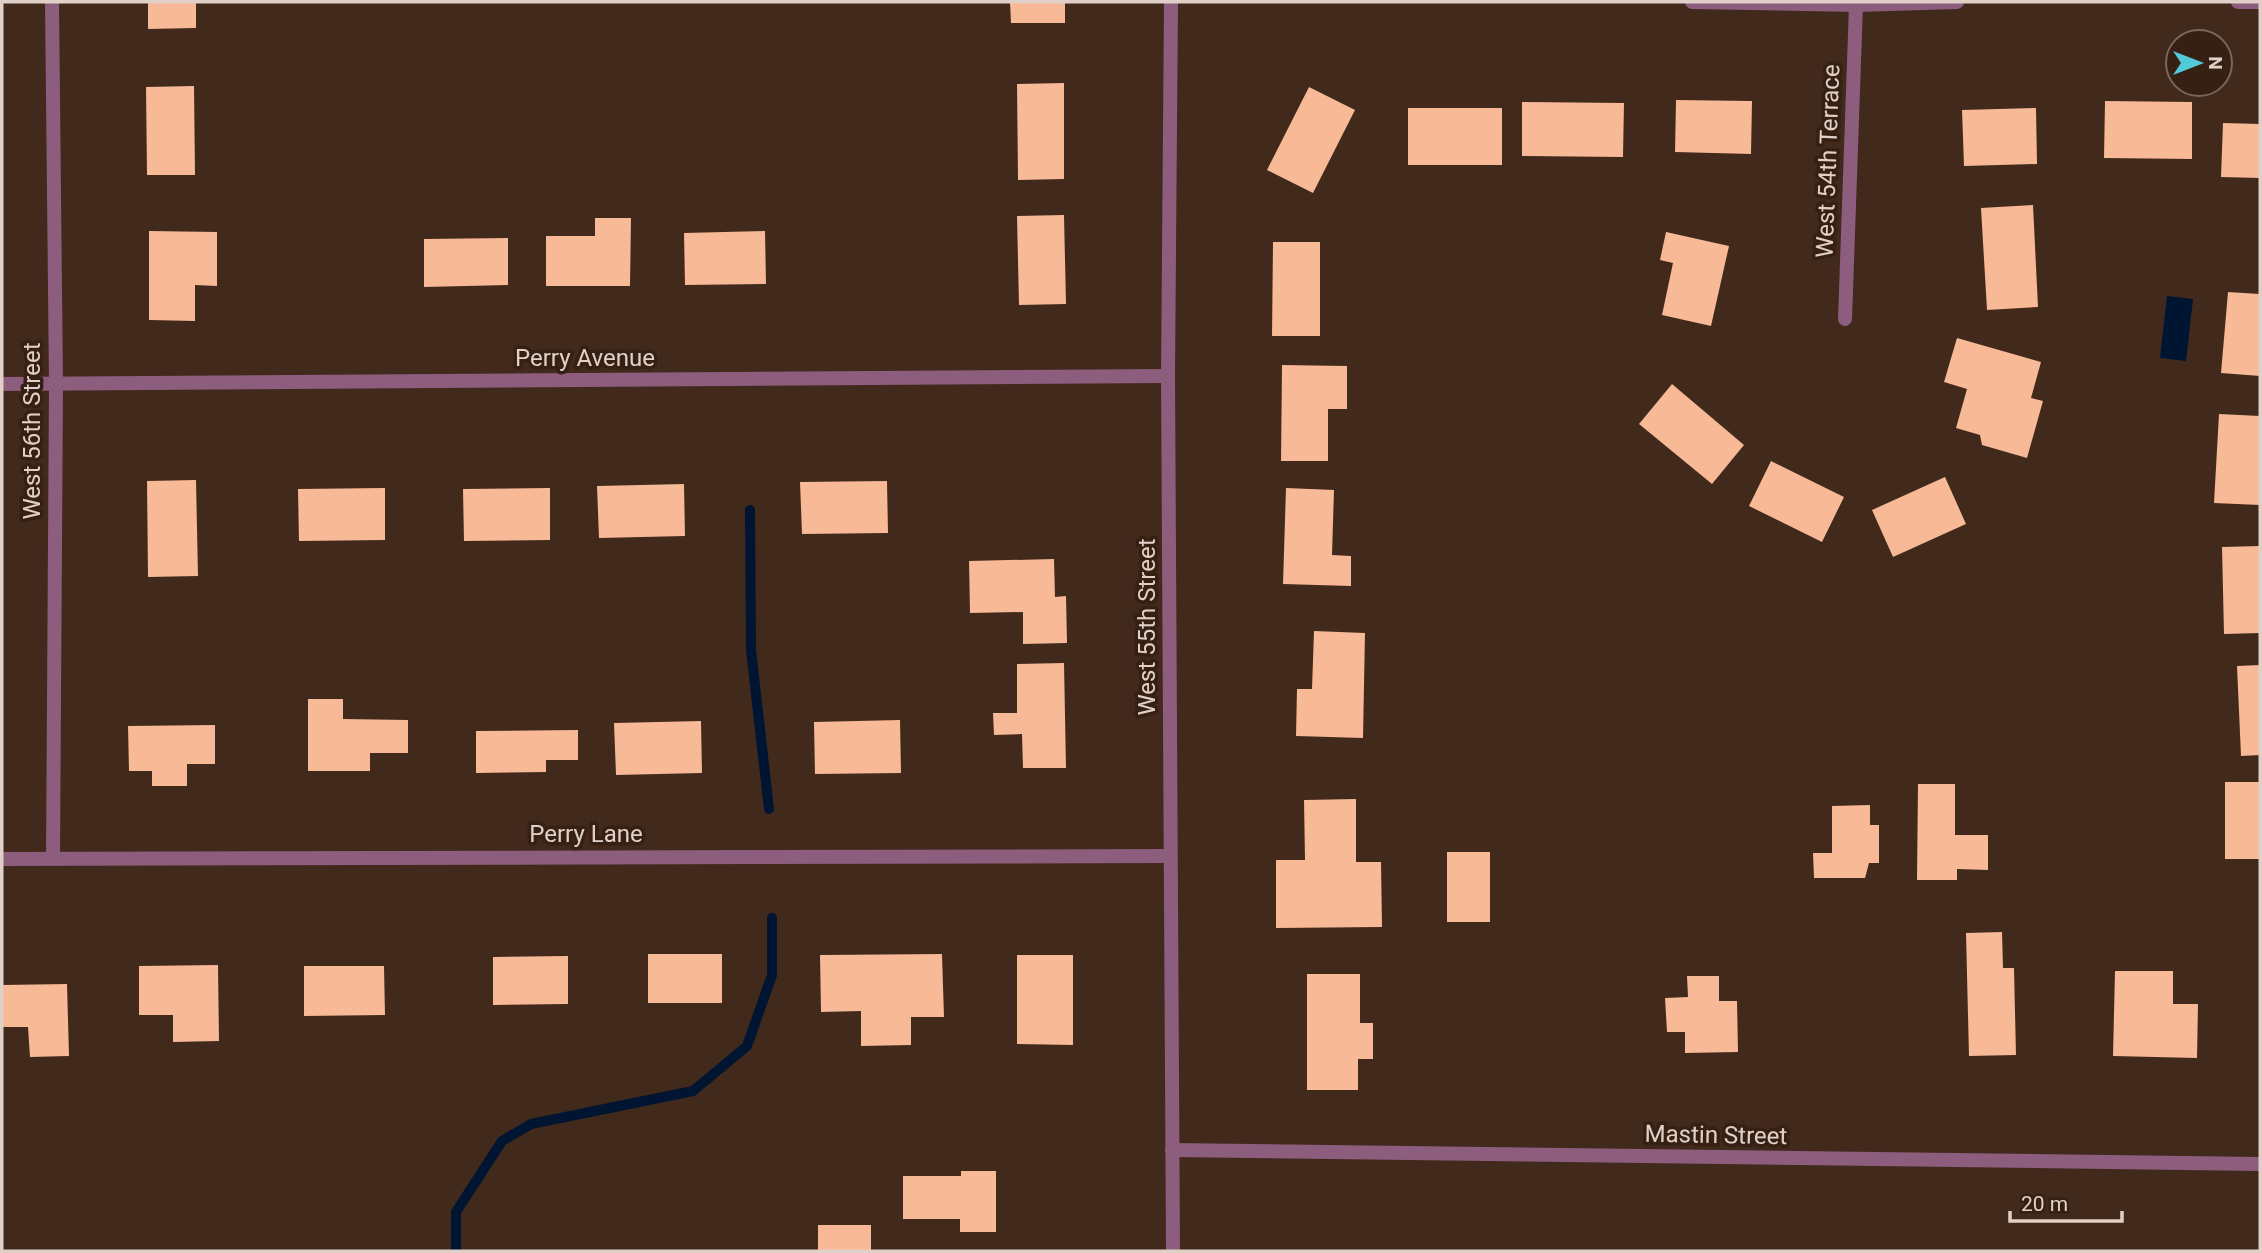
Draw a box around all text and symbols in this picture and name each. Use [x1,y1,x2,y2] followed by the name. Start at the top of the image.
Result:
[2164,28,2234,98] north arrow
[2204,56,2227,70] text: N
[1811,64,1845,258] street label: West 54th Terrace
[18,342,46,520] street label: West 56th Street
[515,344,655,372] street label: Perry Avenue
[1133,538,1161,716] street label: West 55th Street
[529,820,643,848] street label: Perry Lane
[1644,1120,1788,1150] street label: Mastin Street
[2010,1180,2122,1224] scale bar
[2021,1192,2068,1216] text: 20 m

